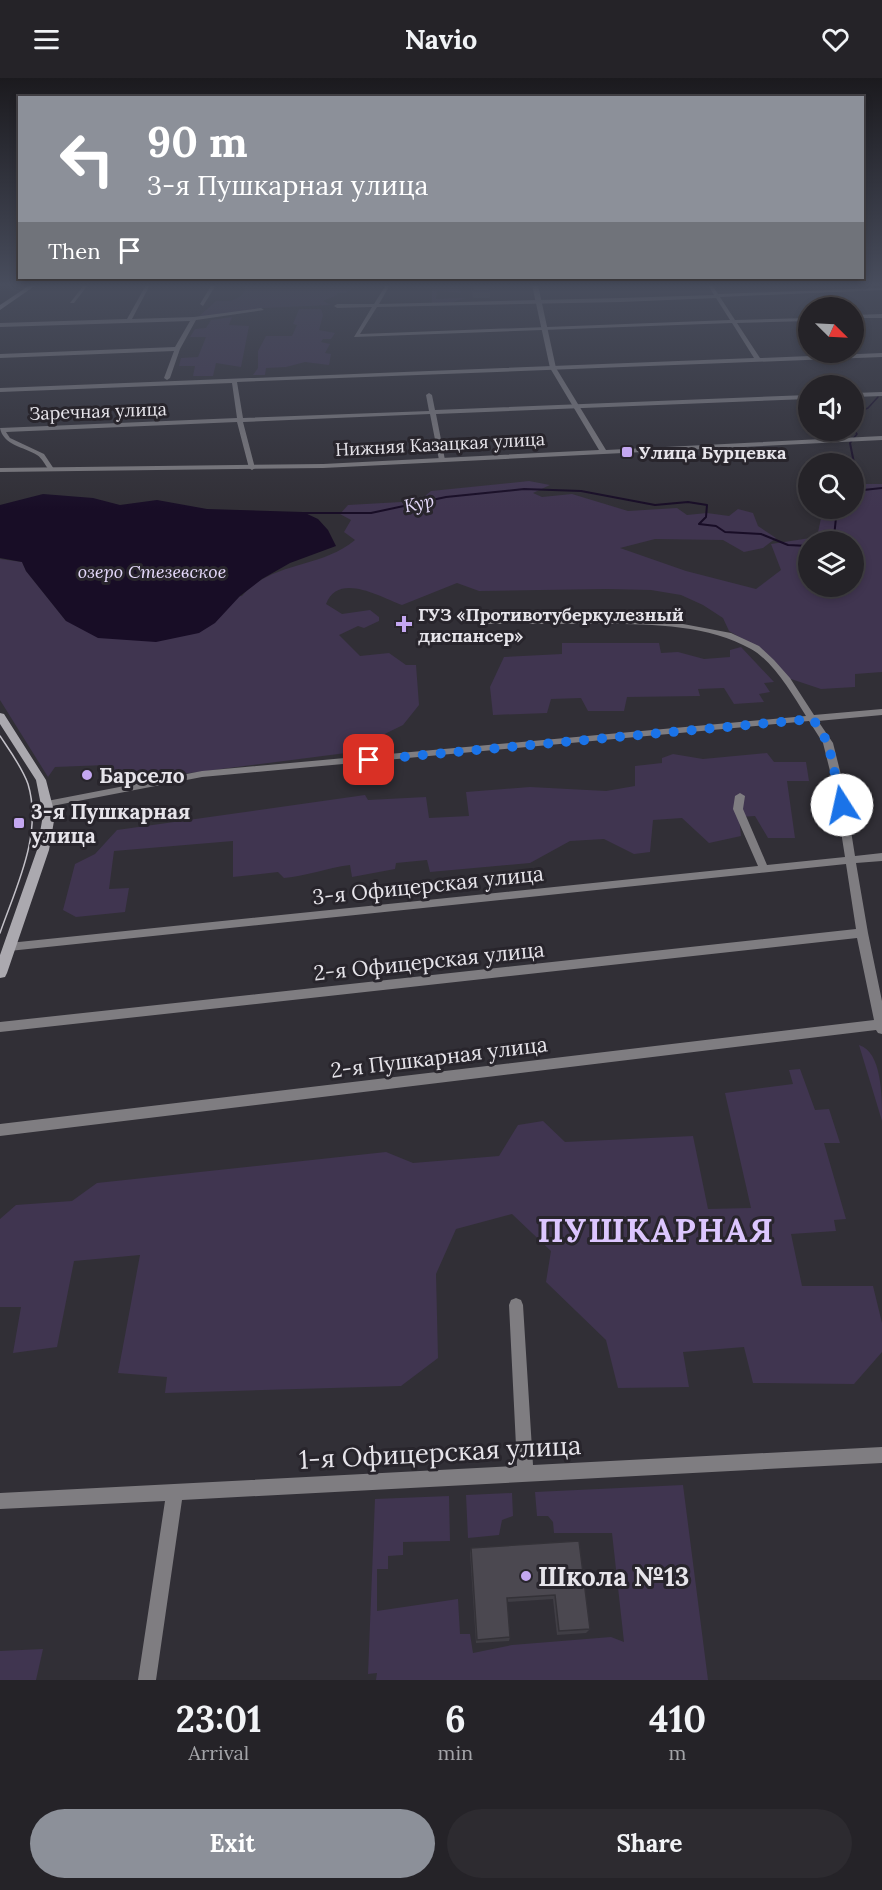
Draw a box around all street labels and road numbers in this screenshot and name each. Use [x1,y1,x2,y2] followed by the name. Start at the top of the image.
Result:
[29,397,167,425] street label: Заречная улица
[335,427,545,461] street label: Нижняя Казацкая улица
[311,859,545,911] street label: 3-я Офицерская улица
[312,935,546,987] street label: 2-я Офицерская улица
[329,1030,549,1084] street label: 2-я Пушкарная улица
[298,1428,582,1476] street label: 1-я Офицерская улица

